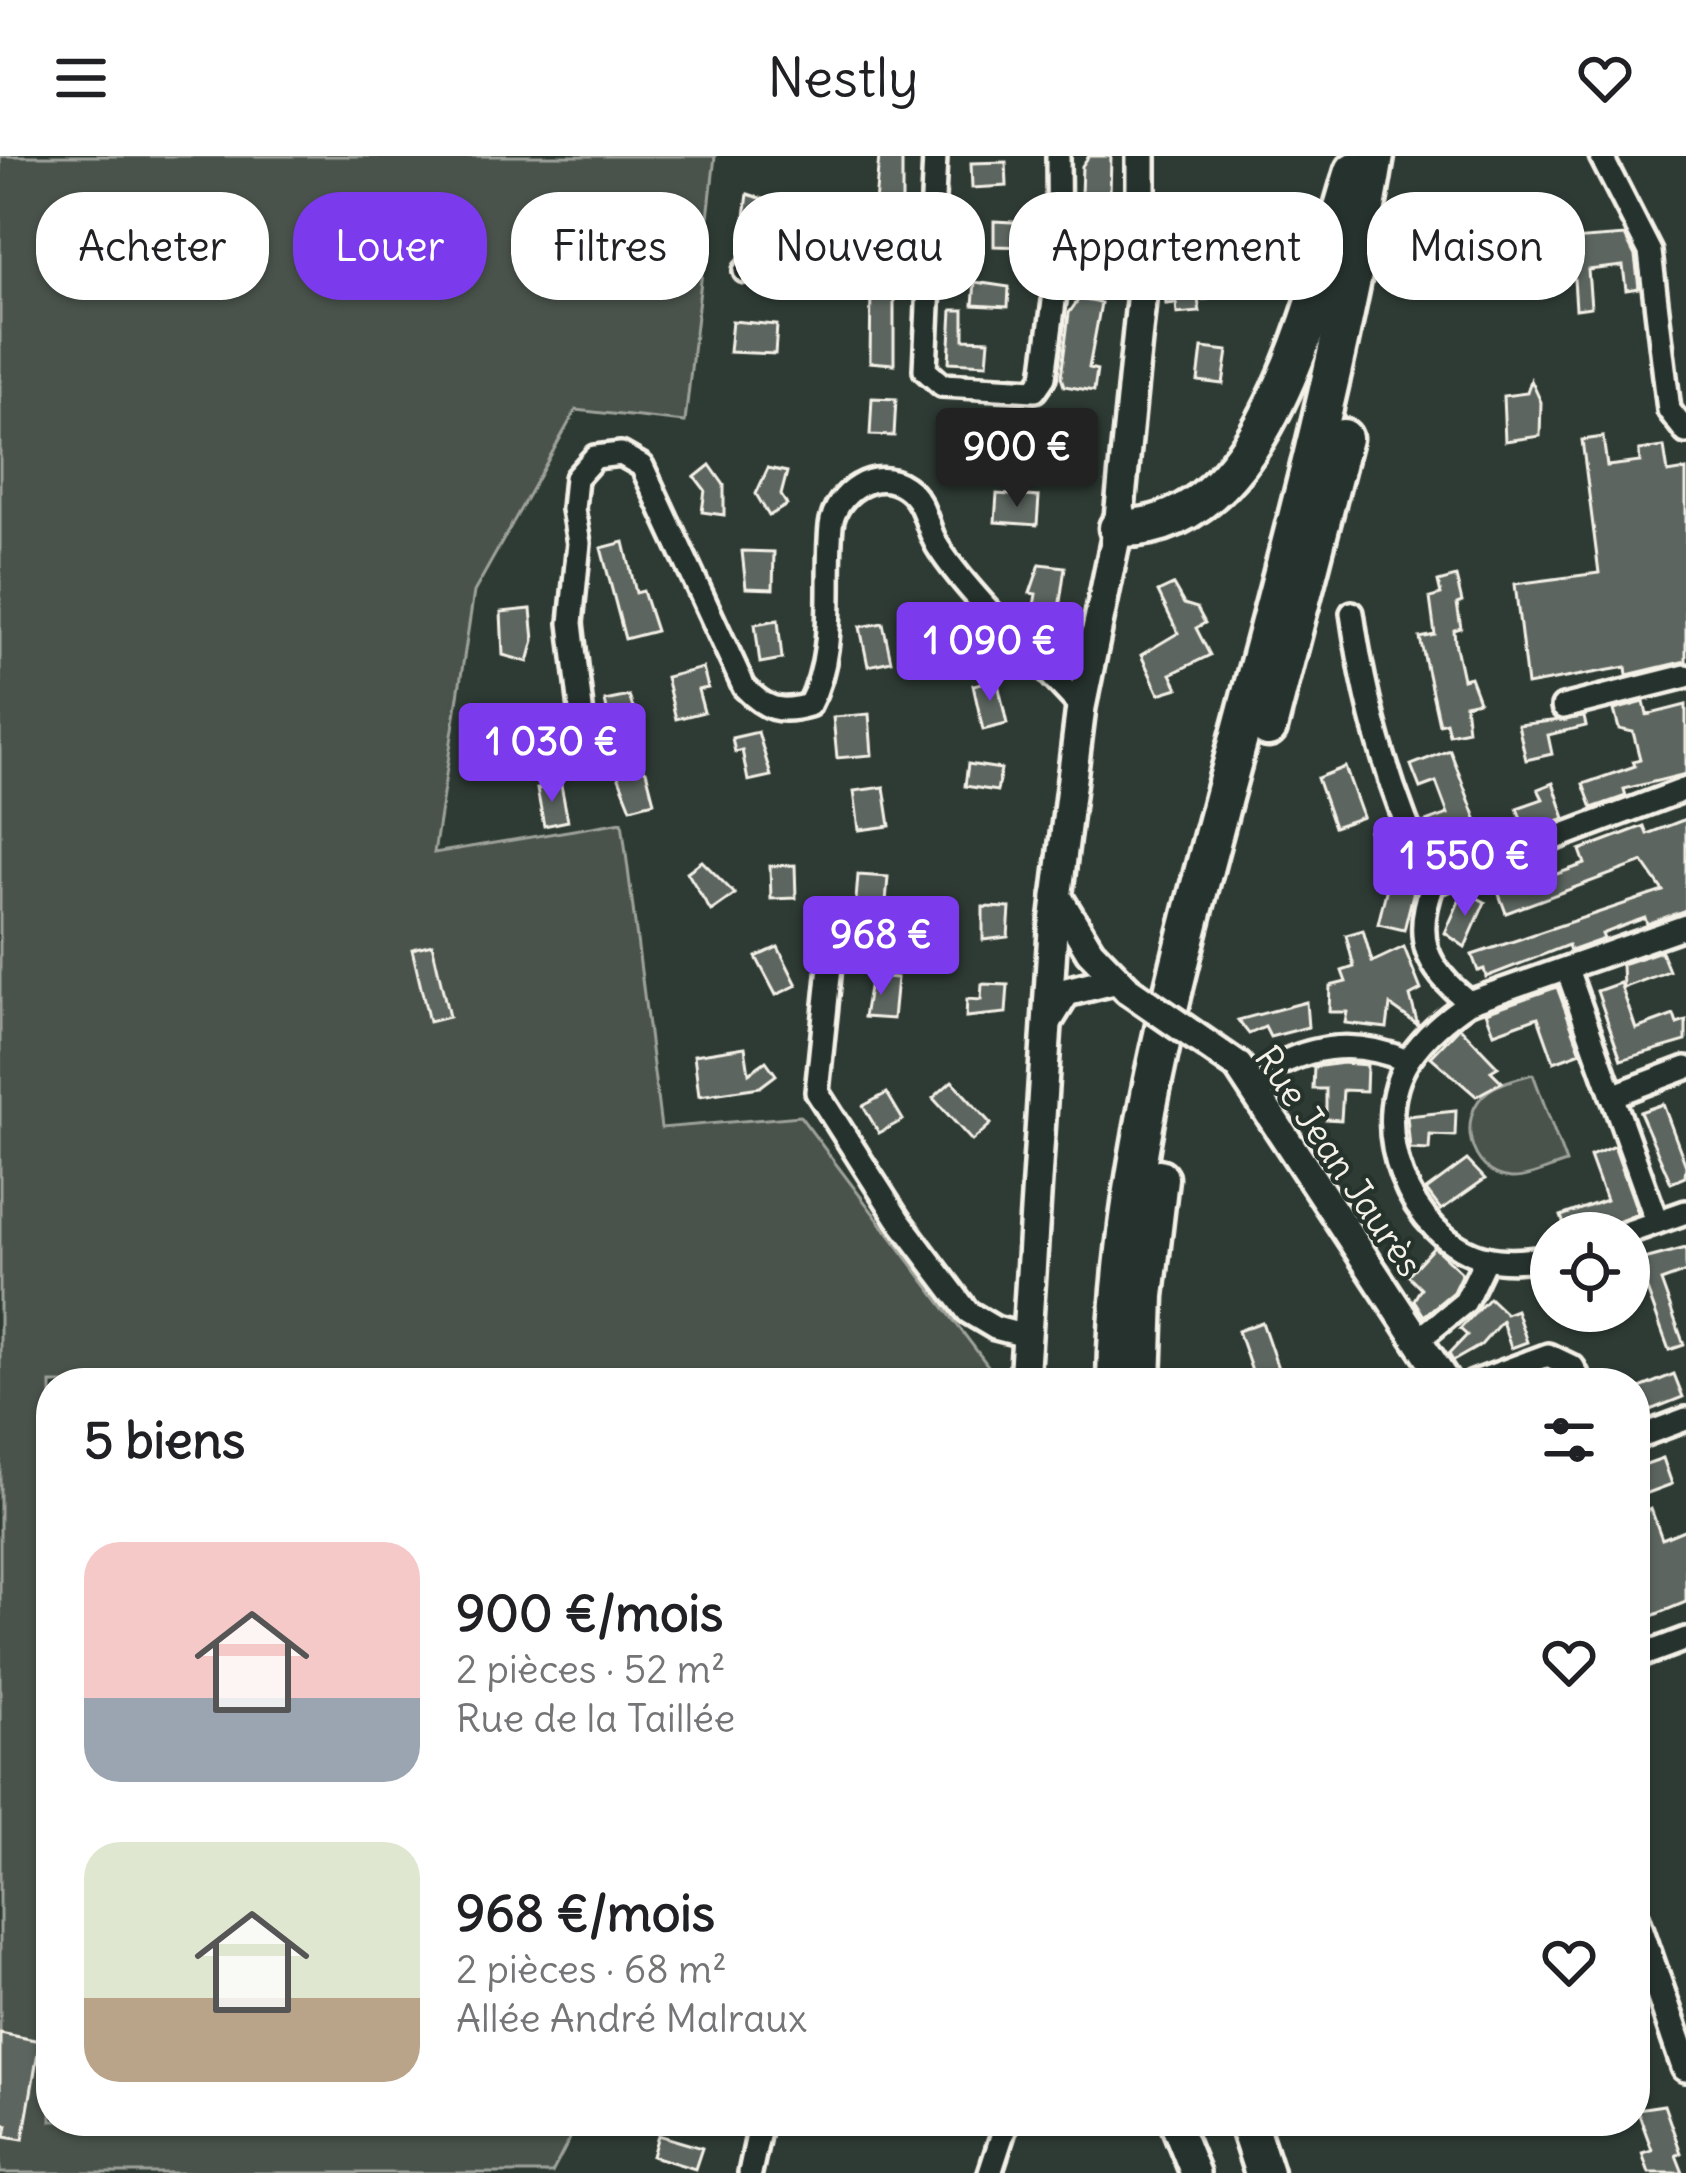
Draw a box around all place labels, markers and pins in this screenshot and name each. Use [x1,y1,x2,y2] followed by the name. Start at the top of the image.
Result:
[933,408,1101,510] pin: 900 €
[879,602,1101,704] pin: 1 090 €
[441,703,663,805] pin: 1 030 €
[1354,817,1576,919] pin: 1 550 €
[797,896,965,998] pin: 968 €

